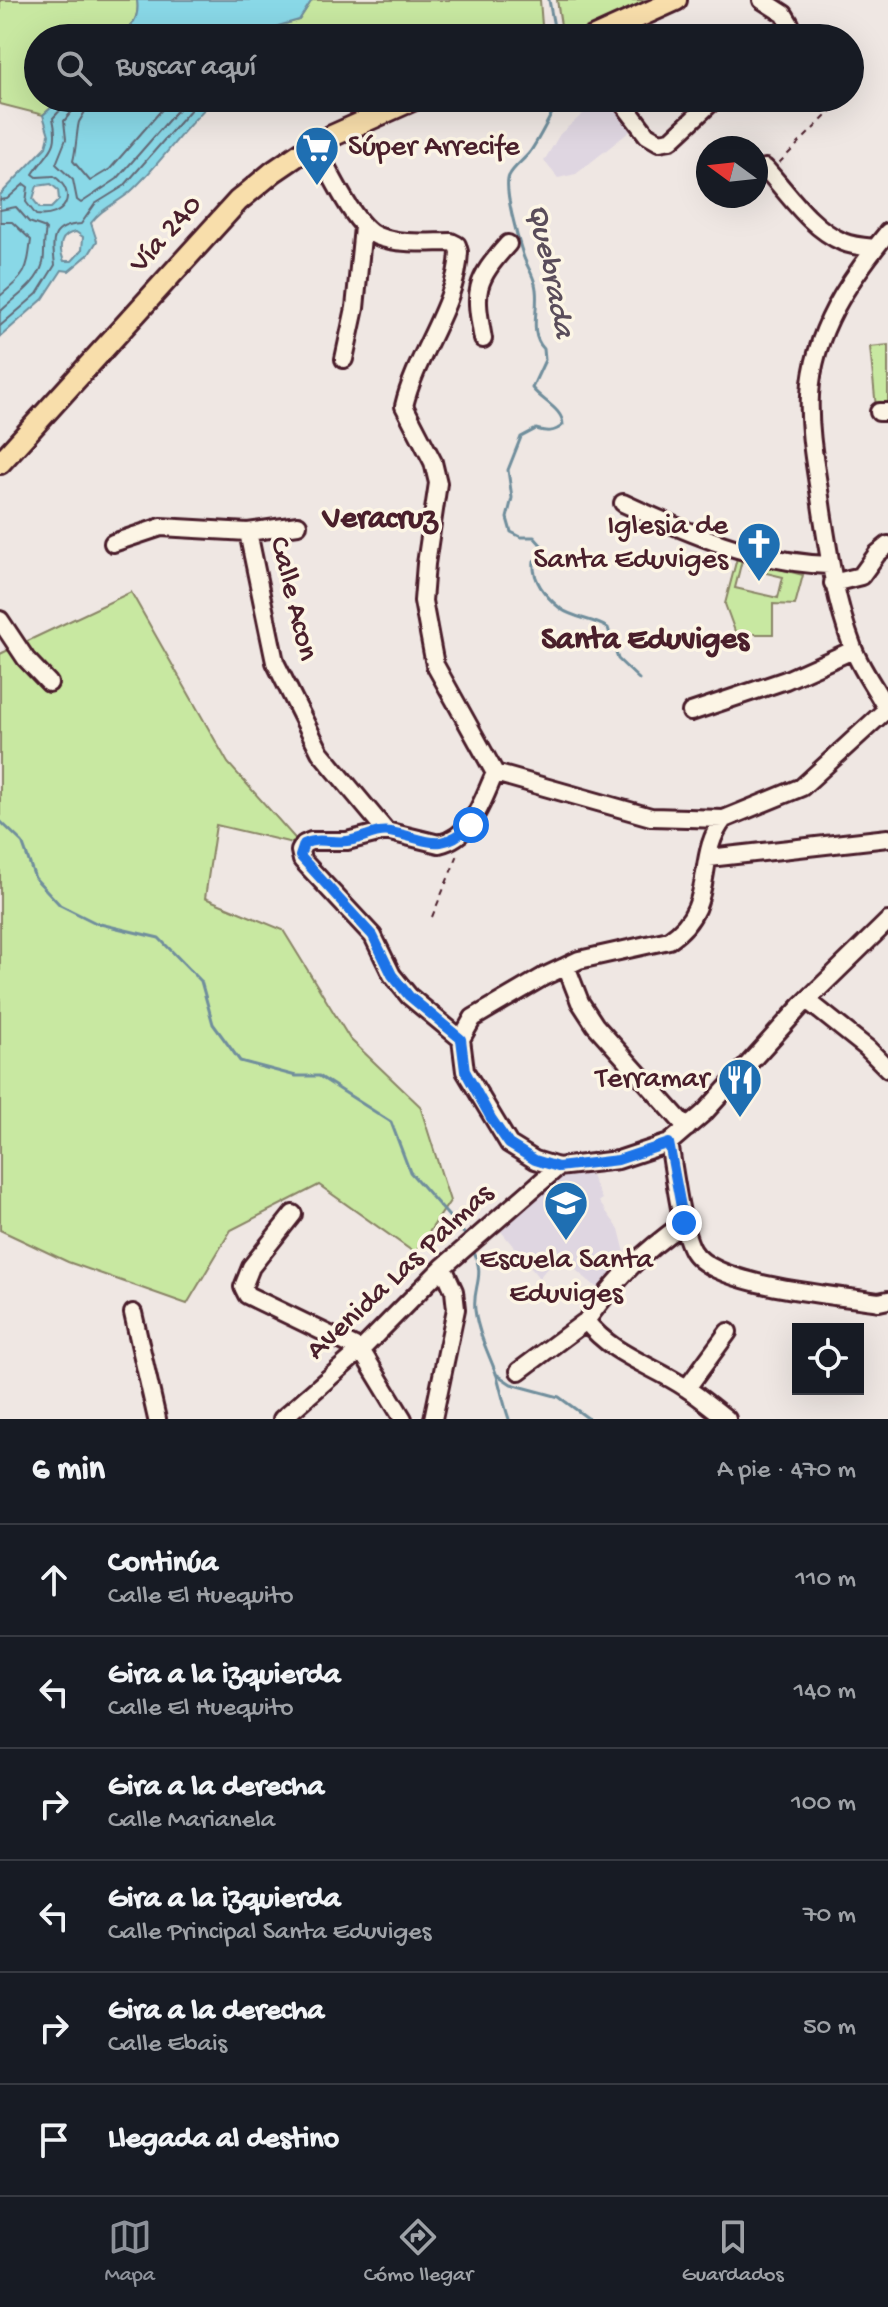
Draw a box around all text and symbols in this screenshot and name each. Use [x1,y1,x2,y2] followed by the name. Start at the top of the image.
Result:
[24,24,864,112] search box
[52,46,96,90] icon: search
[116,51,256,86] text: Buscar aquí
[293,124,341,187] supermarket icon: Súper Arrecife
[348,131,520,166] place label: Súper Arrecife
[696,136,768,208] north arrow
[122,189,211,282] street label: Vía 240
[516,201,582,343] water label: Quebrada
[321,501,439,539] district label: Veracruz
[533,510,729,579] place label: Iglesia de Santa Eduviges
[735,520,783,583] church icon: Iglesia de Santa Eduviges
[260,533,324,665] street label: Calle Acon
[541,622,751,660] district label: Santa Eduviges
[453,807,489,843] route start
[716,1056,764,1119] restaurant icon: Terramar
[594,1063,711,1098] place label: Terramar
[300,1177,503,1369] street label: Avenida Las Palmas
[542,1179,590,1242] school or university icon: Escuela Santa Eduviges
[666,1205,702,1241] route end
[479,1244,654,1313] place label: Escuela Santa Eduviges
[792,1323,864,1395] map controls
[792,1323,864,1395] button: locate
[32,1451,105,1491] text: 6 min
[717,1456,856,1487] text: A pie · 470 m
[108,1547,218,1582] text: Continúa
[32,1558,76,1602] icon: ahead
[796,1565,856,1596] text: 110 m
[108,1582,294,1613] text: Calle El Huequito
[108,1659,341,1694] text: Gira a la izquierda
[32,1670,76,1714] icon: left
[794,1677,856,1708] text: 140 m
[108,1694,294,1725] text: Calle El Huequito
[108,1771,324,1806] text: Gira a la derecha
[32,1782,76,1826] icon: right
[791,1789,856,1820] text: 100 m
[108,1806,275,1837] text: Calle Marianela
[108,1883,341,1918] text: Gira a la izquierda
[32,1894,76,1938] icon: left
[803,1901,856,1932] text: 70 m
[108,1918,431,1949] text: Calle Principal Santa Eduviges
[108,1995,324,2030] text: Gira a la derecha
[32,2006,76,2050] icon: right
[803,2013,856,2044] text: 50 m
[108,2030,227,2061] text: Calle Ebais
[32,2118,76,2162] icon: arrive
[108,2123,339,2158] text: Llegada al destino
[104,2215,155,2289] tab: Mapa
[364,2215,473,2289] tab: Cómo llegar
[682,2215,784,2289] tab: Guardados

